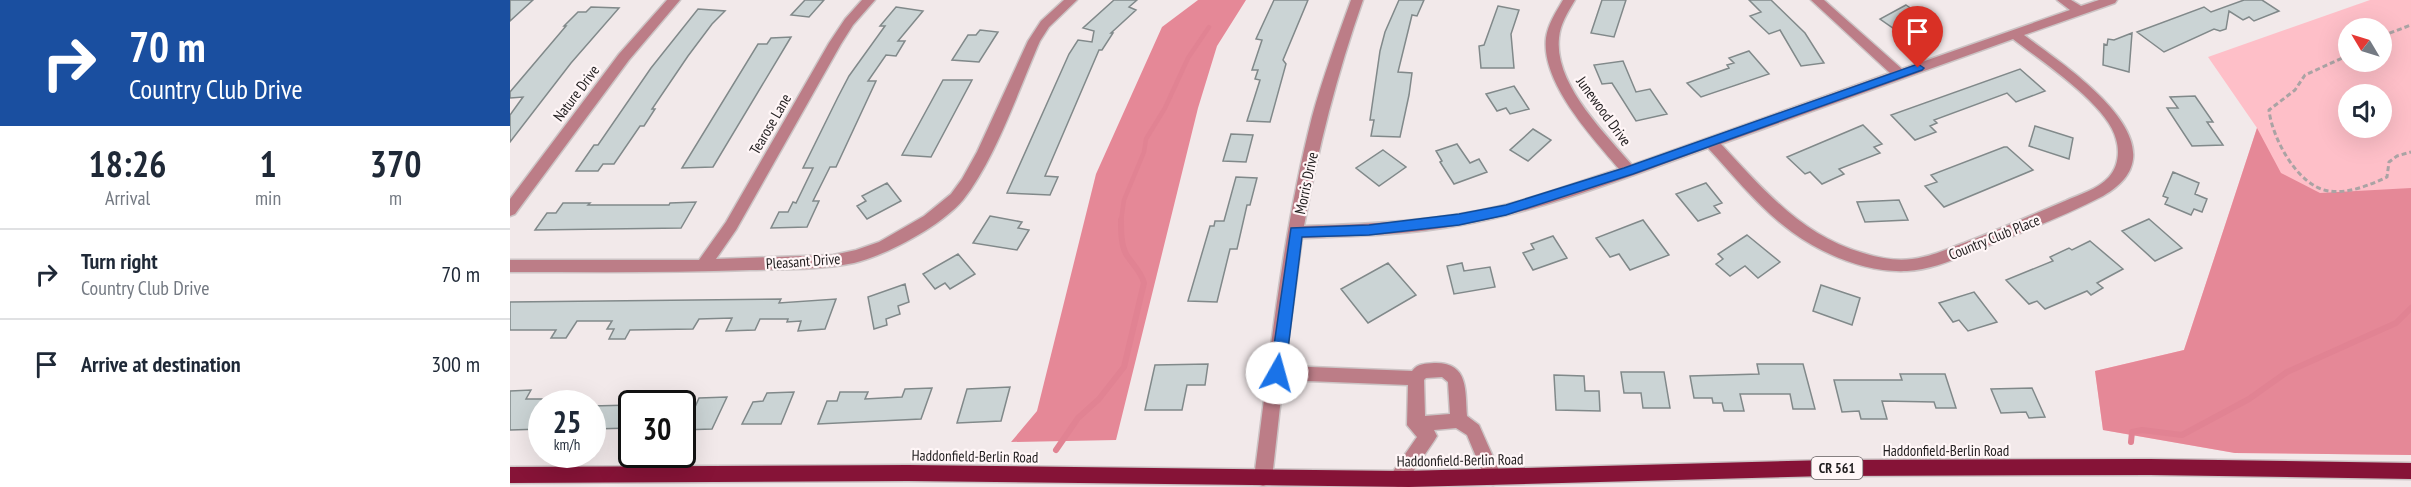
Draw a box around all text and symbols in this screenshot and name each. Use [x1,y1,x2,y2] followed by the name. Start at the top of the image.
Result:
[1892,6,1943,68] pin
[1901,15,1934,48] icon: arrive
[2338,18,2392,72] north arrow
[2338,18,2392,138] map controls
[129,19,206,74] text: 70 m
[30,24,108,102] icon: right
[549,61,603,125] street label: Nature Drive
[129,72,303,106] text: Country Club Drive
[1572,72,1636,150] street label: Junewood Drive
[2338,84,2392,138] button: sound
[745,90,795,158] street label: Tearose Lane
[89,140,166,187] text: 18:26
[259,140,277,187] text: 1
[370,140,421,187] text: 370
[1290,150,1322,216] street label: Morris Drive
[105,185,150,211] text: Arrival
[255,185,281,211] text: min
[389,185,402,211] text: m
[1946,210,2042,264] street label: Country Club Place
[81,247,158,275] text: Turn right
[765,249,841,273] street label: Pleasant Drive
[30,258,63,291] icon: right
[441,260,480,288] text: 70 m
[81,275,210,301] text: Country Club Drive
[1245,341,1309,405] position arrow
[30,348,63,381] icon: arrive
[81,350,241,378] text: Arrive at destination
[431,350,480,378] text: 300 m
[618,390,696,468] speed limit sign: 30
[553,402,581,441] text: 25
[554,435,580,454] text: km/h
[1883,441,2009,460] street label: Haddonfield-Berlin Road
[912,445,1038,467] street label: Haddonfield-Berlin Road
[1397,449,1523,471] street label: Haddonfield-Berlin Road
[1812,457,1862,479] road number: CR 561

